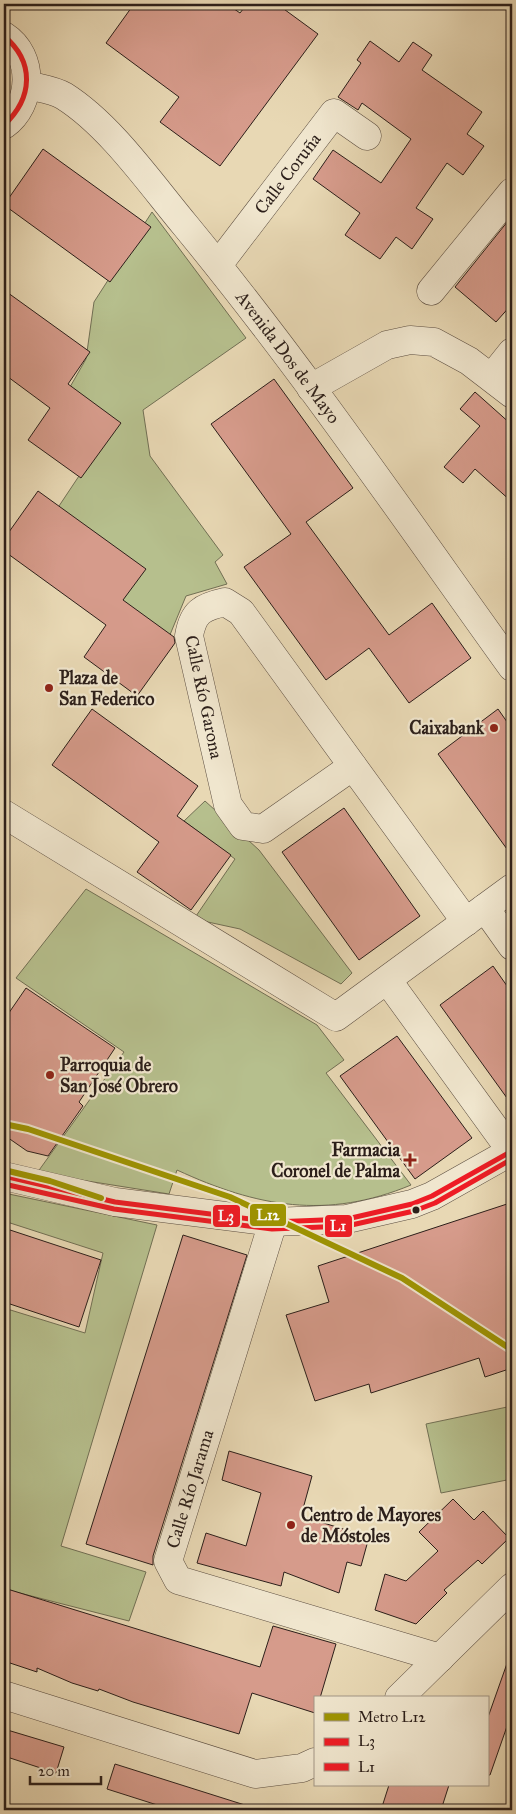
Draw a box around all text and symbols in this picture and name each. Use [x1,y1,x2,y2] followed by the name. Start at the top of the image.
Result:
[250,128,326,218] street label: Calle Coruña
[230,286,345,428] street label: Avenida Dos de Mayo
[180,633,228,761] street label: Calle Río Garona
[59,667,154,710] place label: Plaza de San Federico
[43,682,55,694] marker: Plaza de San Federico
[409,717,485,739] place label: Caixabank
[488,722,500,734] marker: Caixabank
[60,1054,178,1098] place label: Parroquia de San José Obrero
[44,1069,56,1081] marker: Parroquia de San José Obrero
[271,1139,400,1182] place label: Farmacia Coronel de Palma
[404,1154,416,1166] marker: Farmacia Coronel de Palma
[249,1203,287,1227] line badge: L12
[212,1204,241,1228] line badge: L3
[411,1205,421,1215] unlabelled marker
[257,1207,280,1224] text: L12
[218,1208,234,1226] text: L3
[324,1214,353,1238] line badge: L1
[330,1218,346,1235] text: L1
[161,1427,220,1551] street label: Calle Río Jarama
[301,1504,441,1547] place label: Centro de Mayores de Móstoles
[285,1519,297,1531] marker: Centro de Mayores de Móstoles
[314,1696,488,1786] legend
[358,1708,426,1726] text: Metro L12
[358,1732,375,1750] text: L3
[30,1754,101,1786] scale bar
[358,1758,375,1776] text: L1
[38,1762,70,1780] text: 20 m

